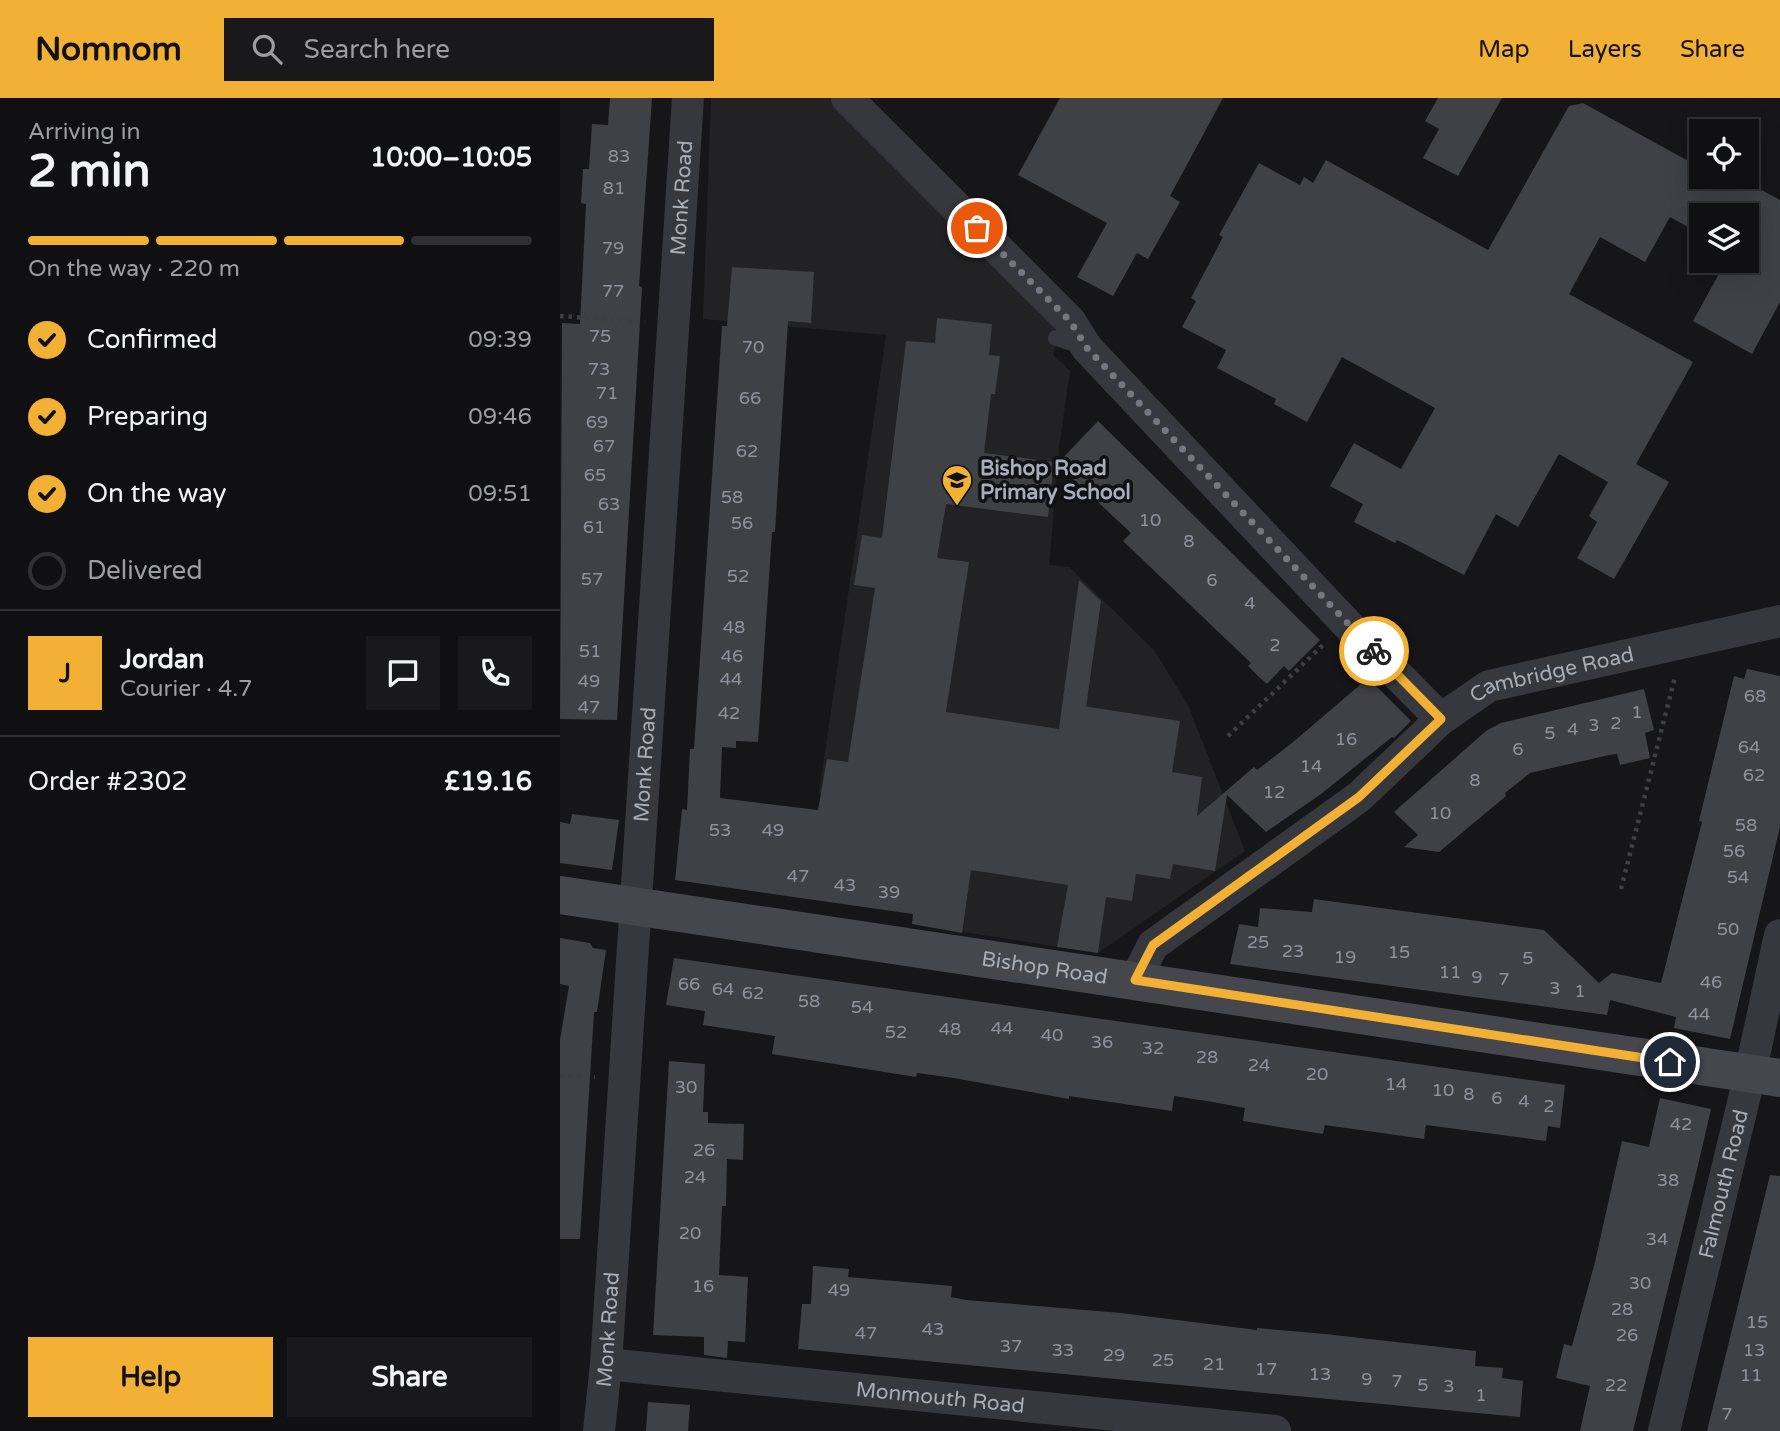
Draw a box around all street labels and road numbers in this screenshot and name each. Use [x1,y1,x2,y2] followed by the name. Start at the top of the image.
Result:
[665,139,698,256] street label: Monk Road
[1465,642,1636,708] street label: Cambridge Road
[629,706,661,823] street label: Monk Road
[980,946,1109,989] street label: Bishop Road
[1694,1107,1753,1261] street label: Falmouth Road
[591,1271,624,1388] street label: Monk Road
[855,1377,1026,1418] street label: Monmouth Road

